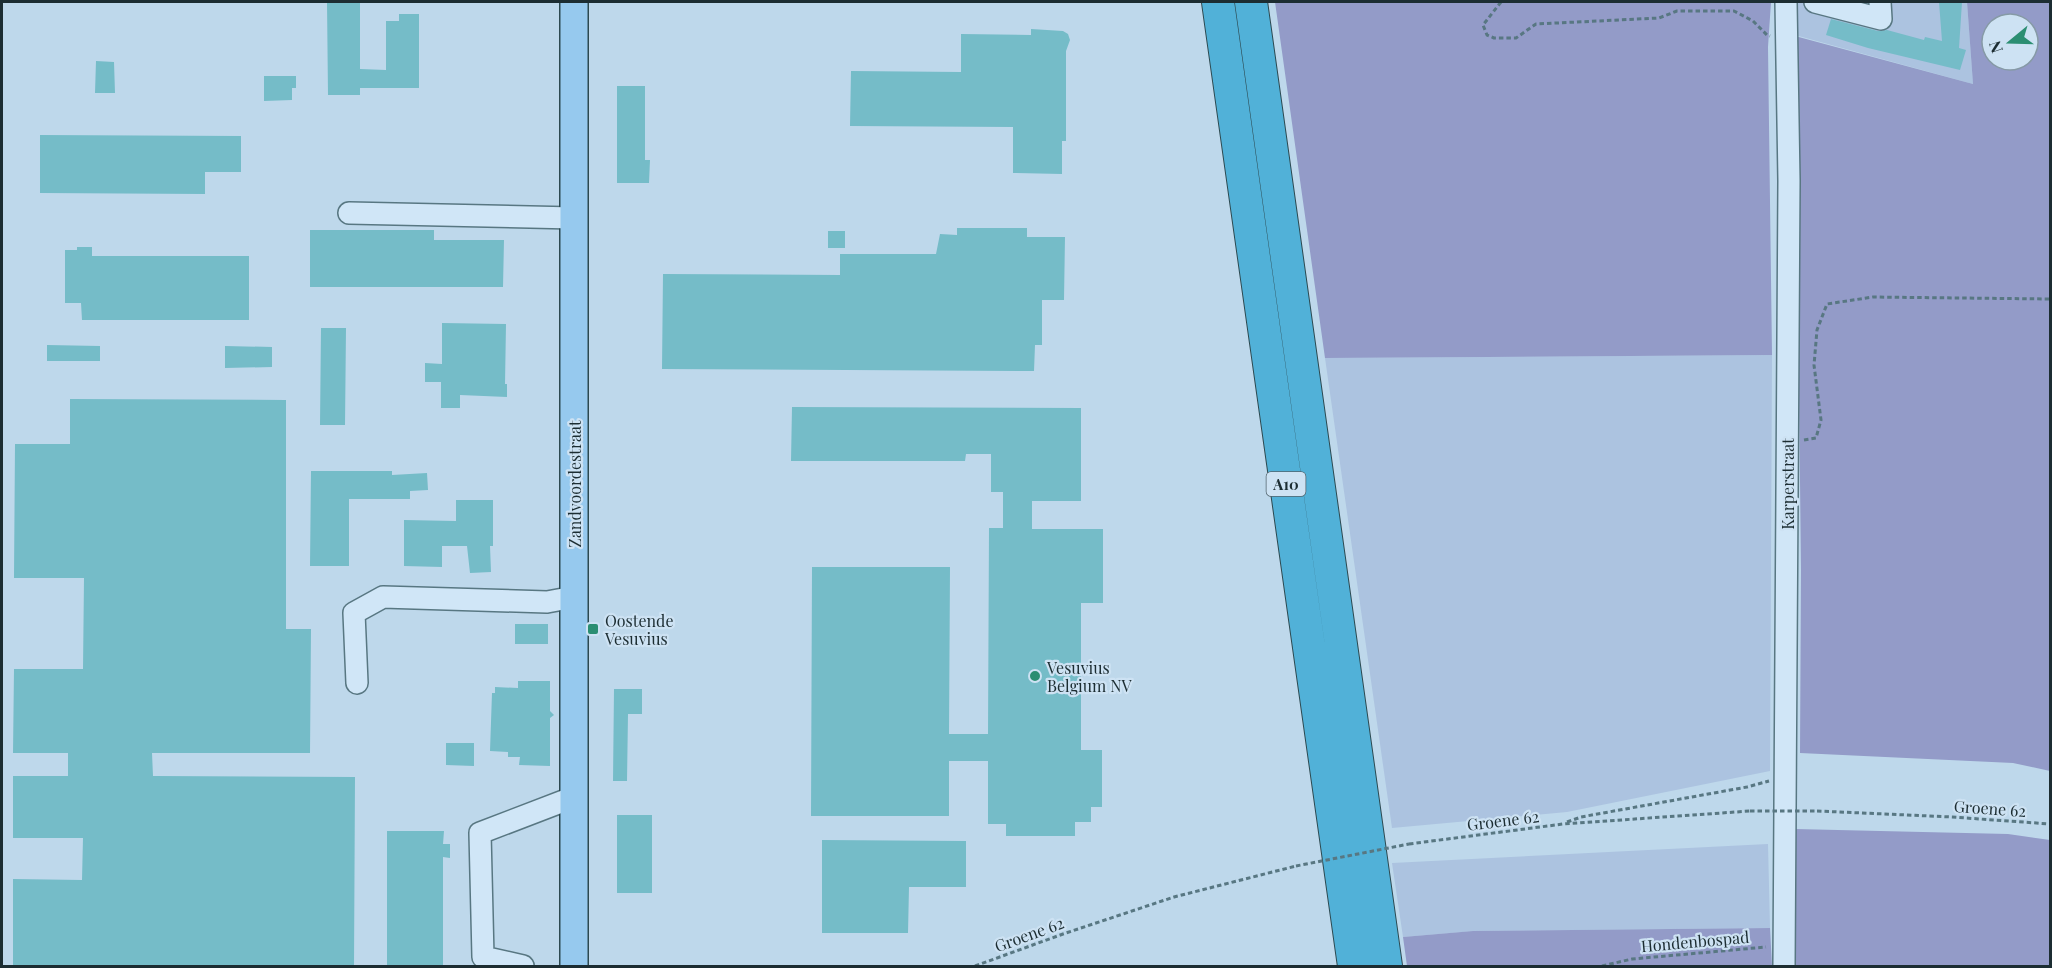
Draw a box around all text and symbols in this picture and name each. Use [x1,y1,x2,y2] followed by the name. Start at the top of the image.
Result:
[1980,12,2040,72] north arrow
[1983,38,2007,56] text: N
[564,420,585,548] street label: Zandvoordestraat
[1777,438,1798,530] street label: Karperstraat
[1266,472,1306,496] road number: A10
[604,610,673,649] place label: Oostende Vesuvius
[586,622,600,636] marker: Oostende Vesuvius
[1046,657,1133,696] place label: Vesuvius Belgium NV
[1028,669,1042,683] marker: Vesuvius Belgium NV
[1953,795,2027,821] street label: Groene 62
[1466,805,1540,835] street label: Groene 62
[991,912,1067,956] street label: Groene 62
[1640,926,1750,956] street label: Hondenbospad

